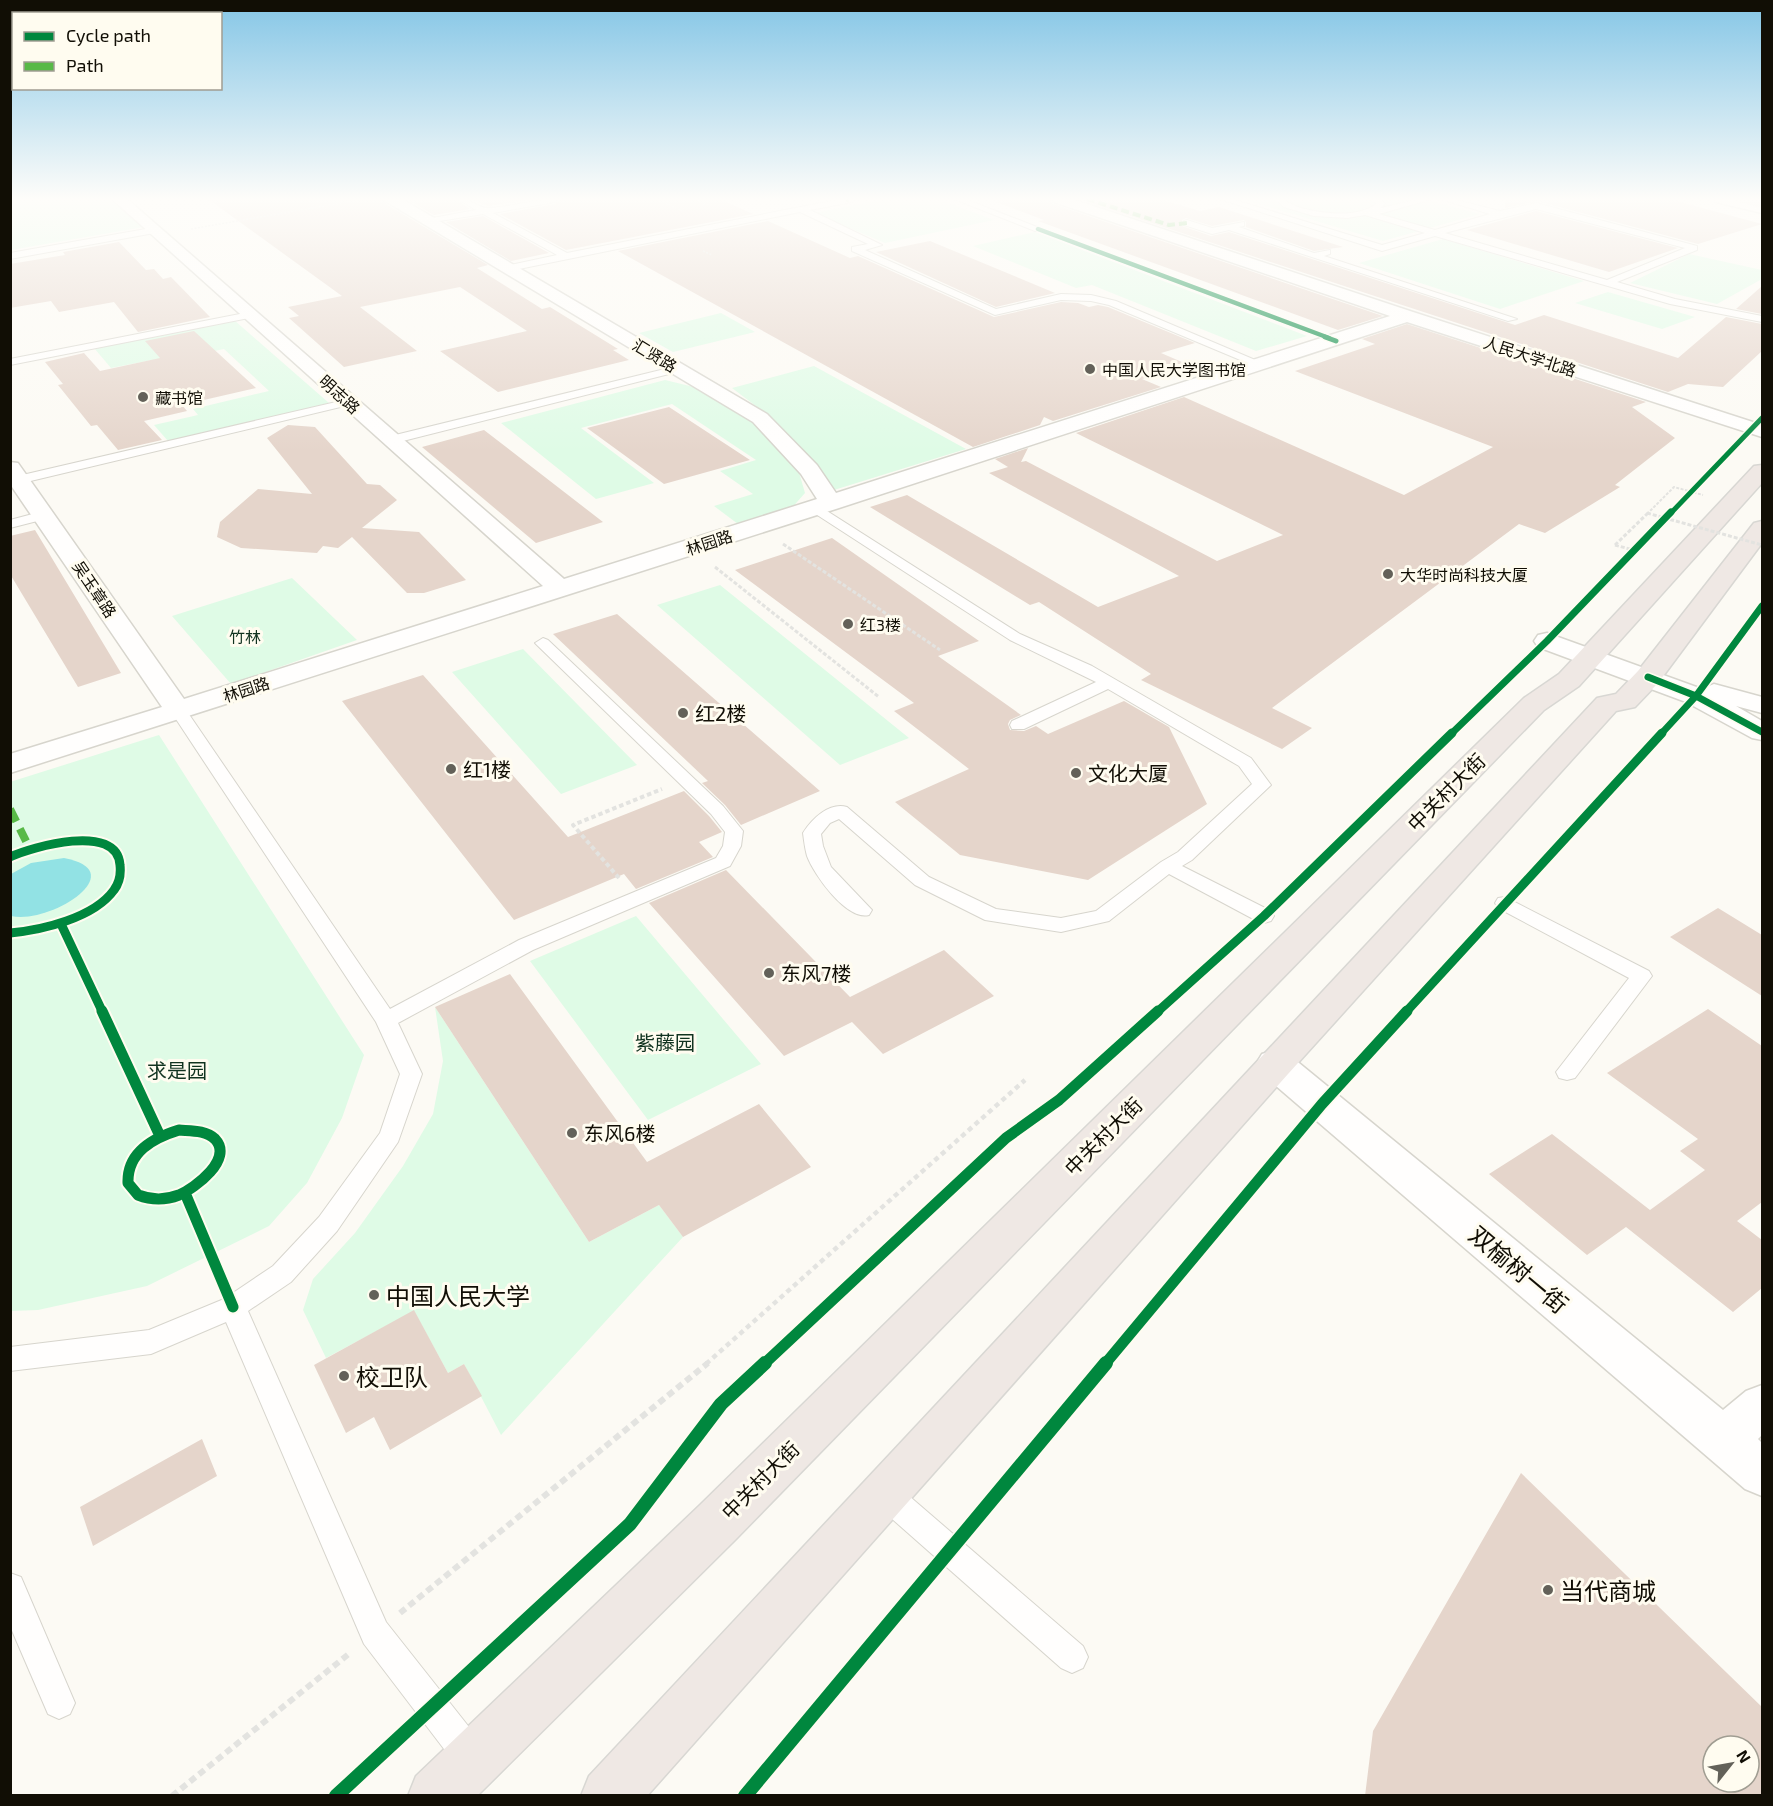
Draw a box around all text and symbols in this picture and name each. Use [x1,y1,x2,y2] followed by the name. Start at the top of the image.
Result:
[12,12,222,90] legend
[66,24,151,46] text: Cycle path
[66,54,104,76] text: Path
[1481,332,1579,380] street label: 人民大学北路
[630,334,680,376] street label: 汇贤路
[1102,360,1246,379] place label: 中国人民大学图书馆
[1083,362,1097,376] marker: 中国人民大学图书馆
[316,371,364,417] street label: 明志路
[155,388,203,407] place label: 藏书馆
[136,390,150,404] marker: 藏书馆
[683,526,735,558] street label: 林园路
[69,557,121,621] street label: 吴玉章路
[1400,565,1528,584] place label: 大华时尚科技大厦
[1381,567,1395,581] marker: 大华时尚科技大厦
[860,615,901,634] place label: 红3楼
[841,617,855,631] marker: 红3楼
[229,627,261,646] park label: 竹林
[220,673,272,705] street label: 林园路
[695,701,746,725] place label: 红2楼
[676,706,690,720] marker: 红2楼
[1402,748,1490,836] street label: 中关村大街
[463,757,511,781] place label: 红1楼
[1088,761,1168,785] place label: 文化大厦
[444,762,458,776] marker: 红1楼
[1069,766,1083,780] marker: 文化大厦
[781,961,851,985] place label: 东风7楼
[762,966,776,980] marker: 东风7楼
[635,1030,695,1054] park label: 紫藤园
[147,1058,207,1082] park label: 求是园
[1059,1092,1147,1180] street label: 中关村大街
[584,1121,655,1145] place label: 东风6楼
[565,1126,579,1140] marker: 东风6楼
[1464,1219,1574,1319] street label: 双榆树一街
[386,1281,530,1310] place label: 中国人民大学
[367,1288,381,1302] marker: 中国人民大学
[356,1362,428,1391] place label: 校卫队
[337,1369,351,1383] marker: 校卫队
[716,1436,804,1524] street label: 中关村大街
[1560,1576,1656,1605] place label: 当代商城
[1541,1583,1555,1597] marker: 当代商城
[1701,1734,1761,1794] north arrow
[1733,1746,1755,1766] text: N

